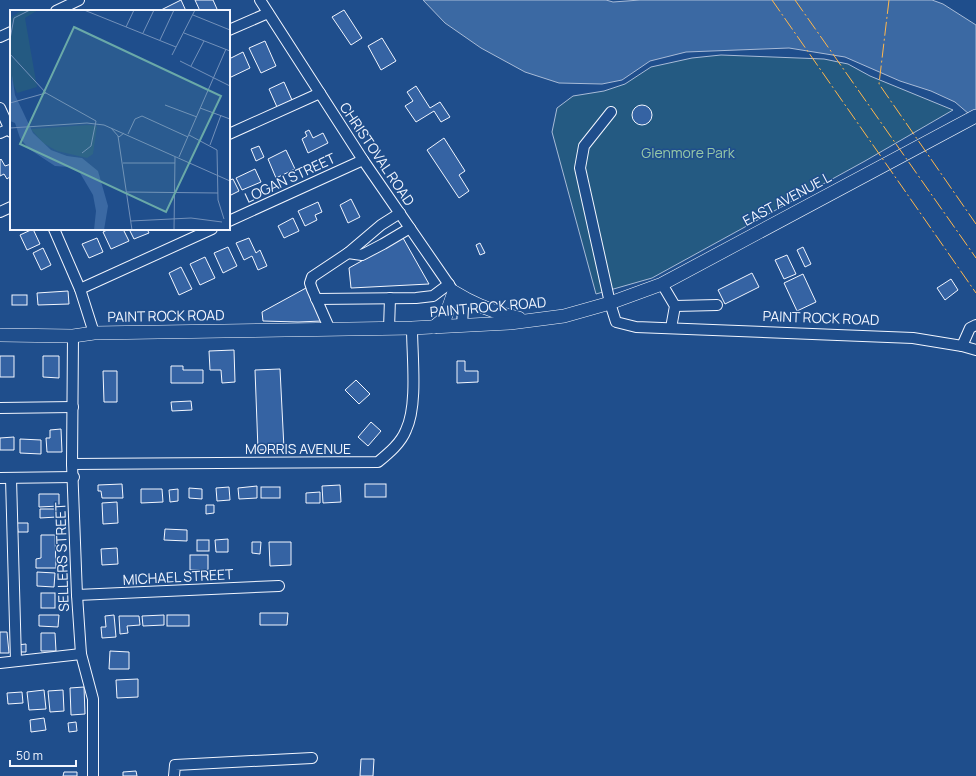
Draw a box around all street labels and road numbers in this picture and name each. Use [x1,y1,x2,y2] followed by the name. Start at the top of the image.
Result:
[336,98,419,209] street label: CHRISTOVAL ROAD
[241,148,339,207] street label: LOGAN STREET
[739,167,834,230] street label: EAST AVENUE L
[429,292,547,321] street label: PAINT ROCK ROAD
[107,305,225,326] street label: PAINT ROCK ROAD
[762,306,880,329] street label: PAINT ROCK ROAD
[245,439,351,458] street label: MORRIS AVENUE
[50,501,73,612] street label: SELLERS STREET
[122,564,234,589] street label: MICHAEL STREET

